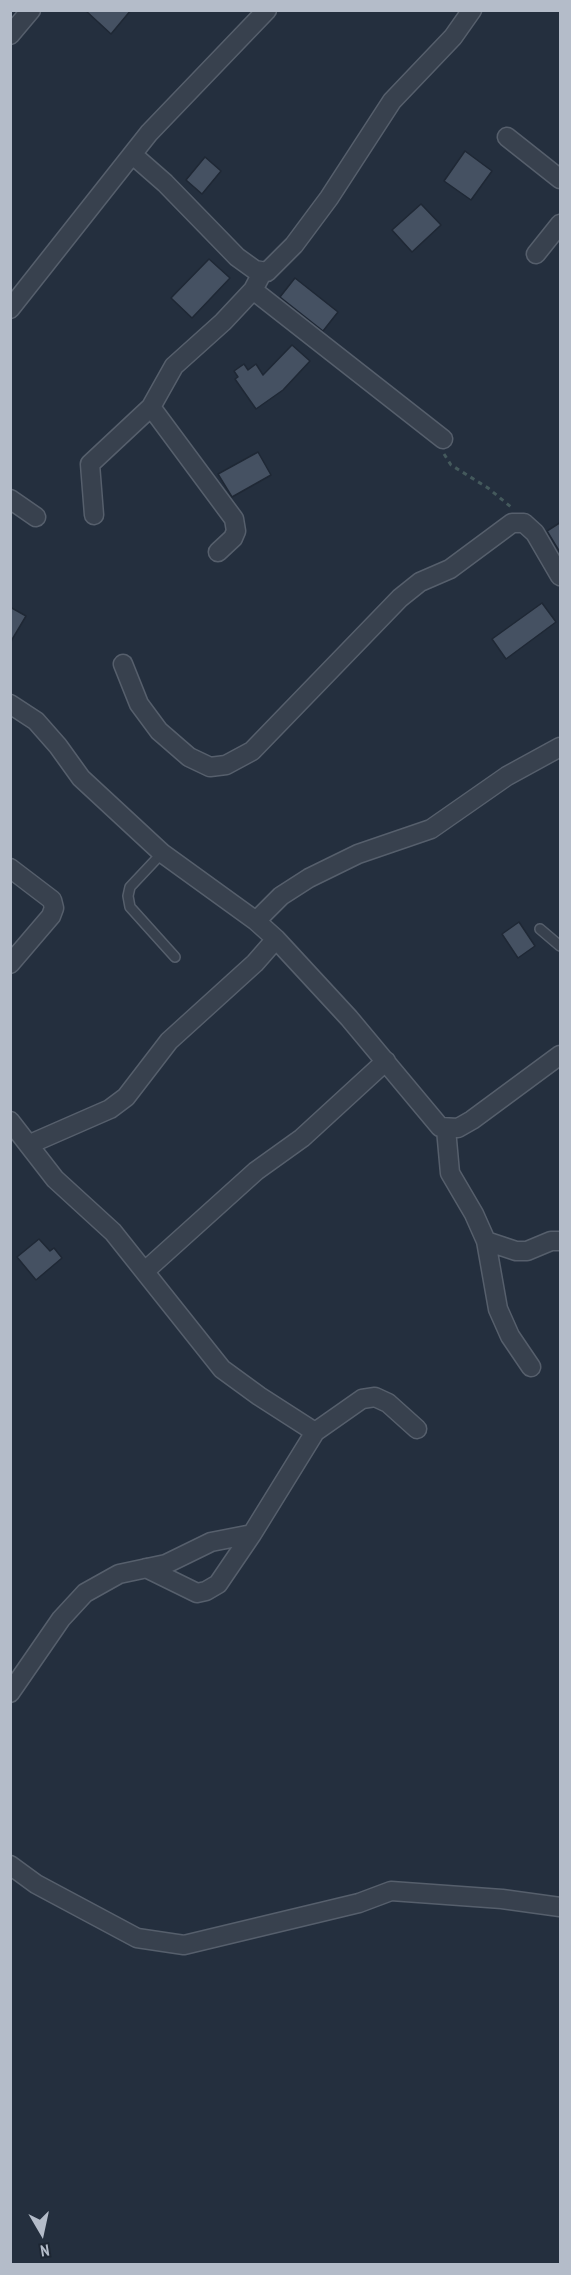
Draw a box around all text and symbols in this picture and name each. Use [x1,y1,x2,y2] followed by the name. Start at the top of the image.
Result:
[12,2203,72,2263] north arrow
[39,2240,51,2261] text: N

